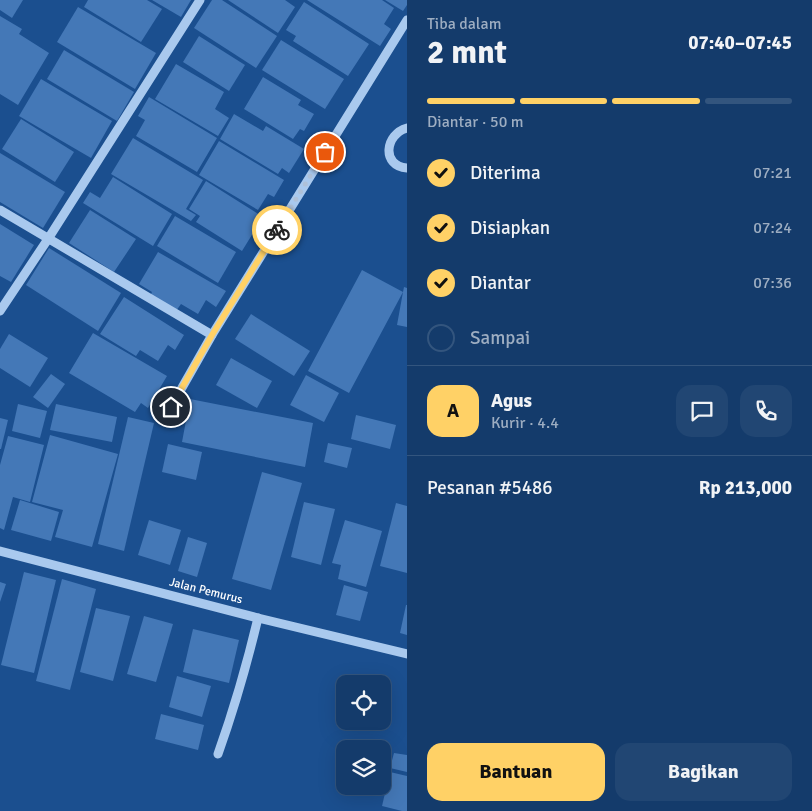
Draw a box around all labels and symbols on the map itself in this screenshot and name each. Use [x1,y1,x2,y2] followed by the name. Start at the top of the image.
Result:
[304,131,346,173] pin
[252,205,302,255] courier
[150,386,192,428] pin
[168,575,244,607] street label: Jalan Pemurus

